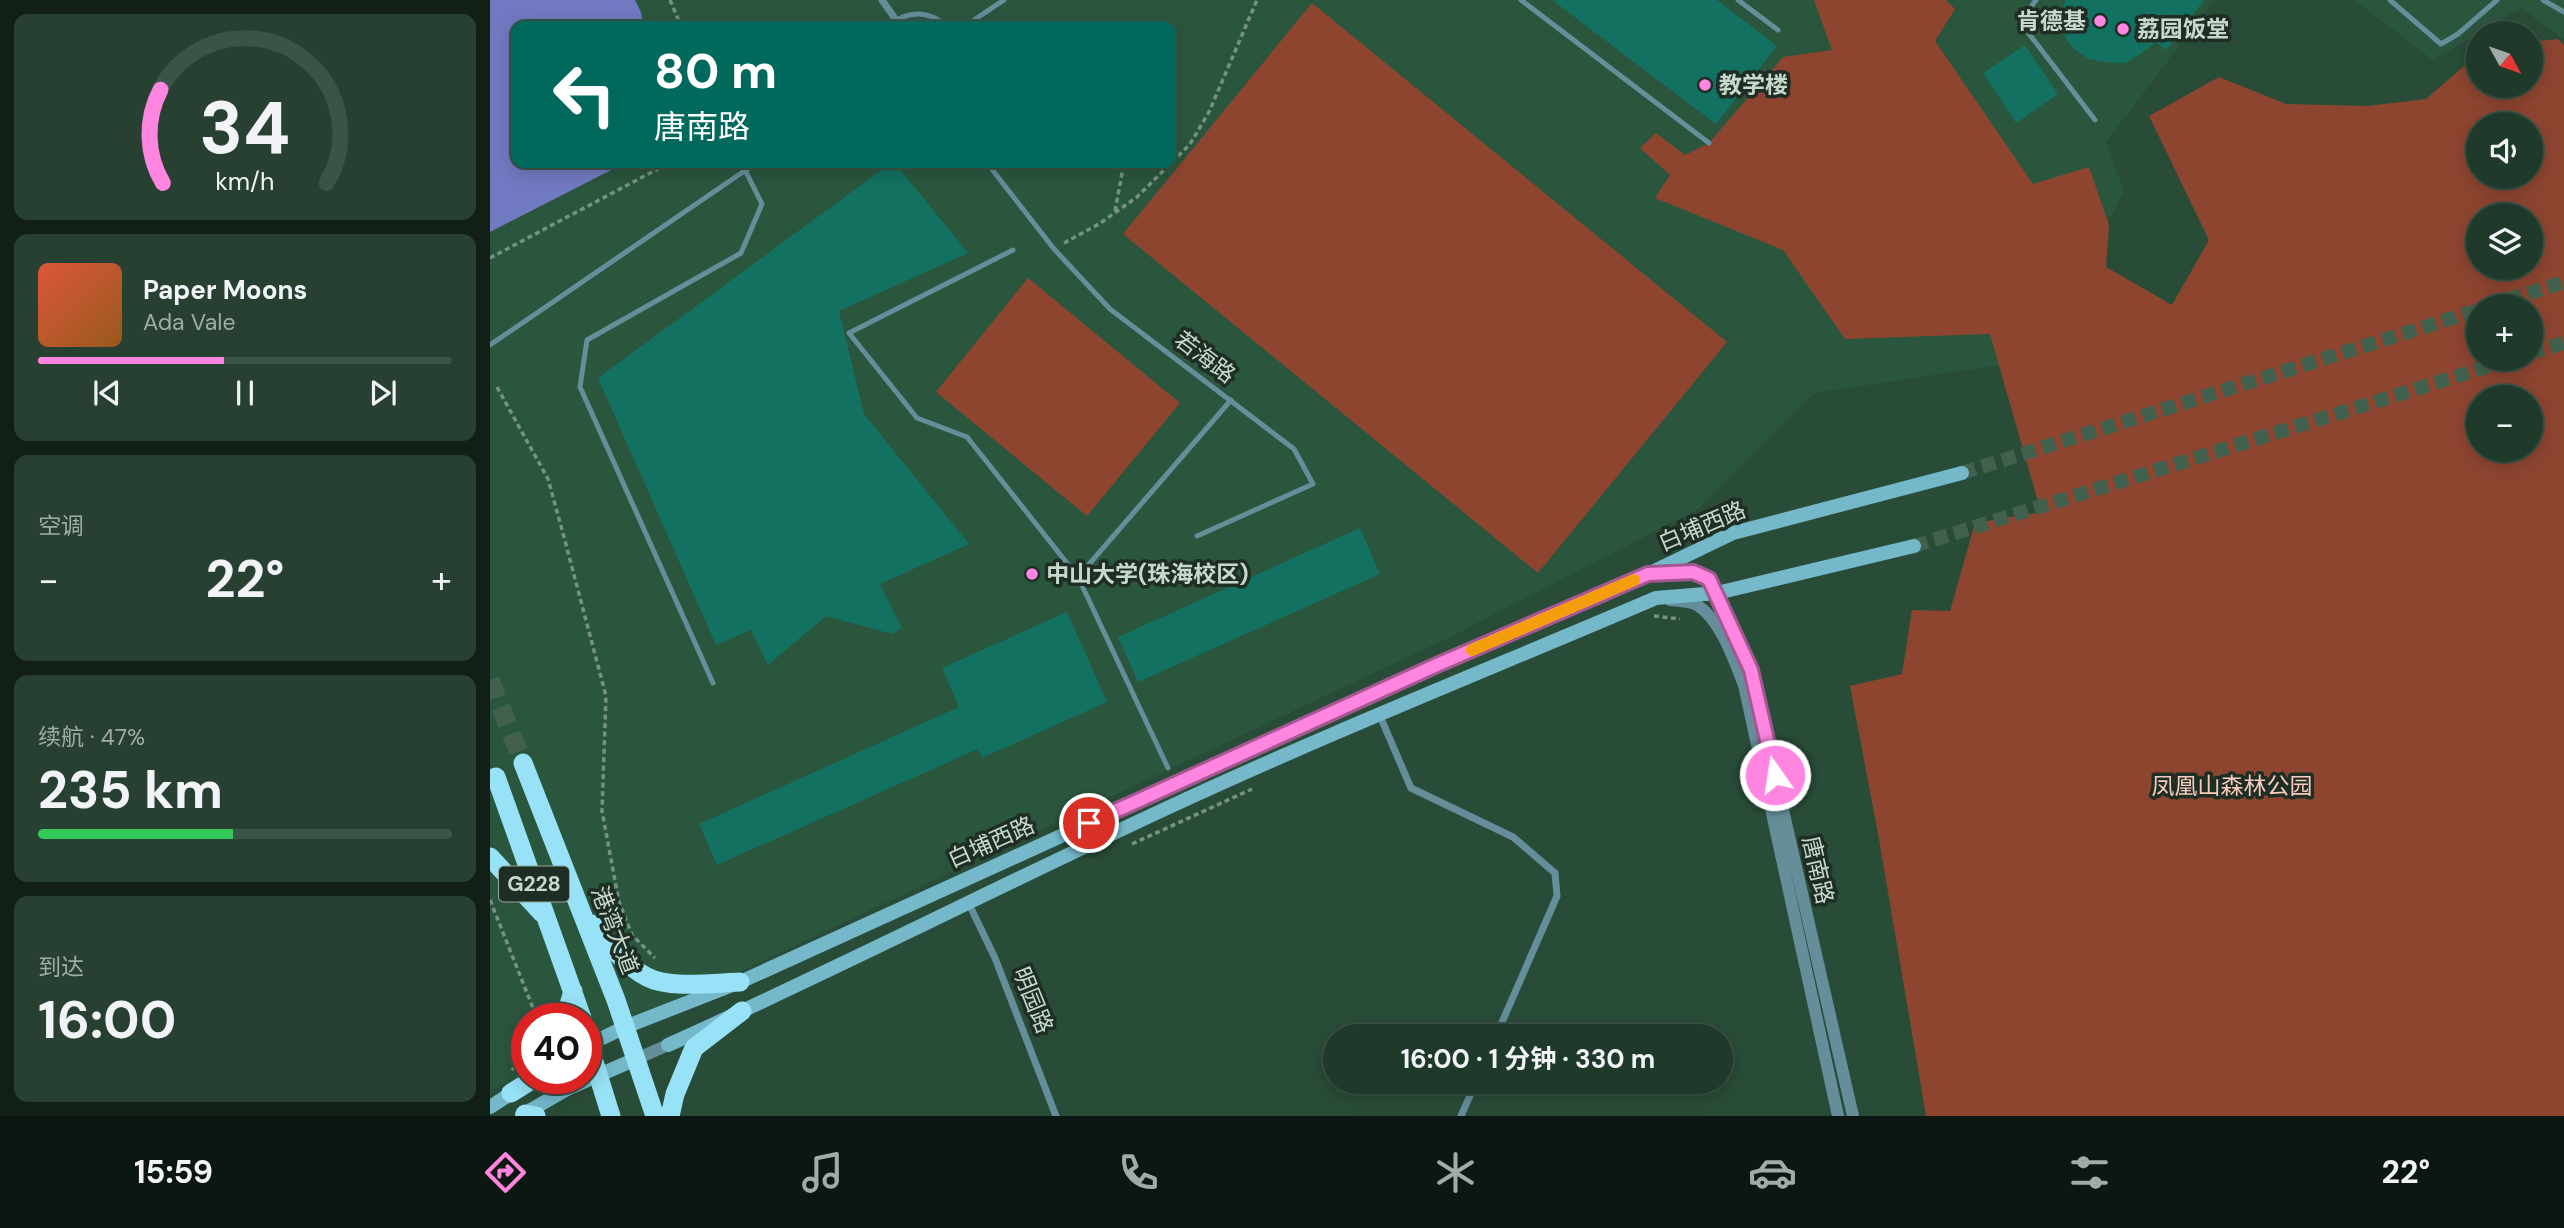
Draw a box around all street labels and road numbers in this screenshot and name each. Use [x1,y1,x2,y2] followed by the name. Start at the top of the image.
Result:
[1168,324,1242,390] street label: 若海路
[1654,494,1750,558] street label: 白埔西路
[943,810,1039,874] street label: 白埔西路
[1796,833,1840,907] street label: 唐南路
[499,866,569,902] road number: G228
[585,882,645,978] street label: 港湾大道
[1006,962,1060,1038] street label: 明园路

